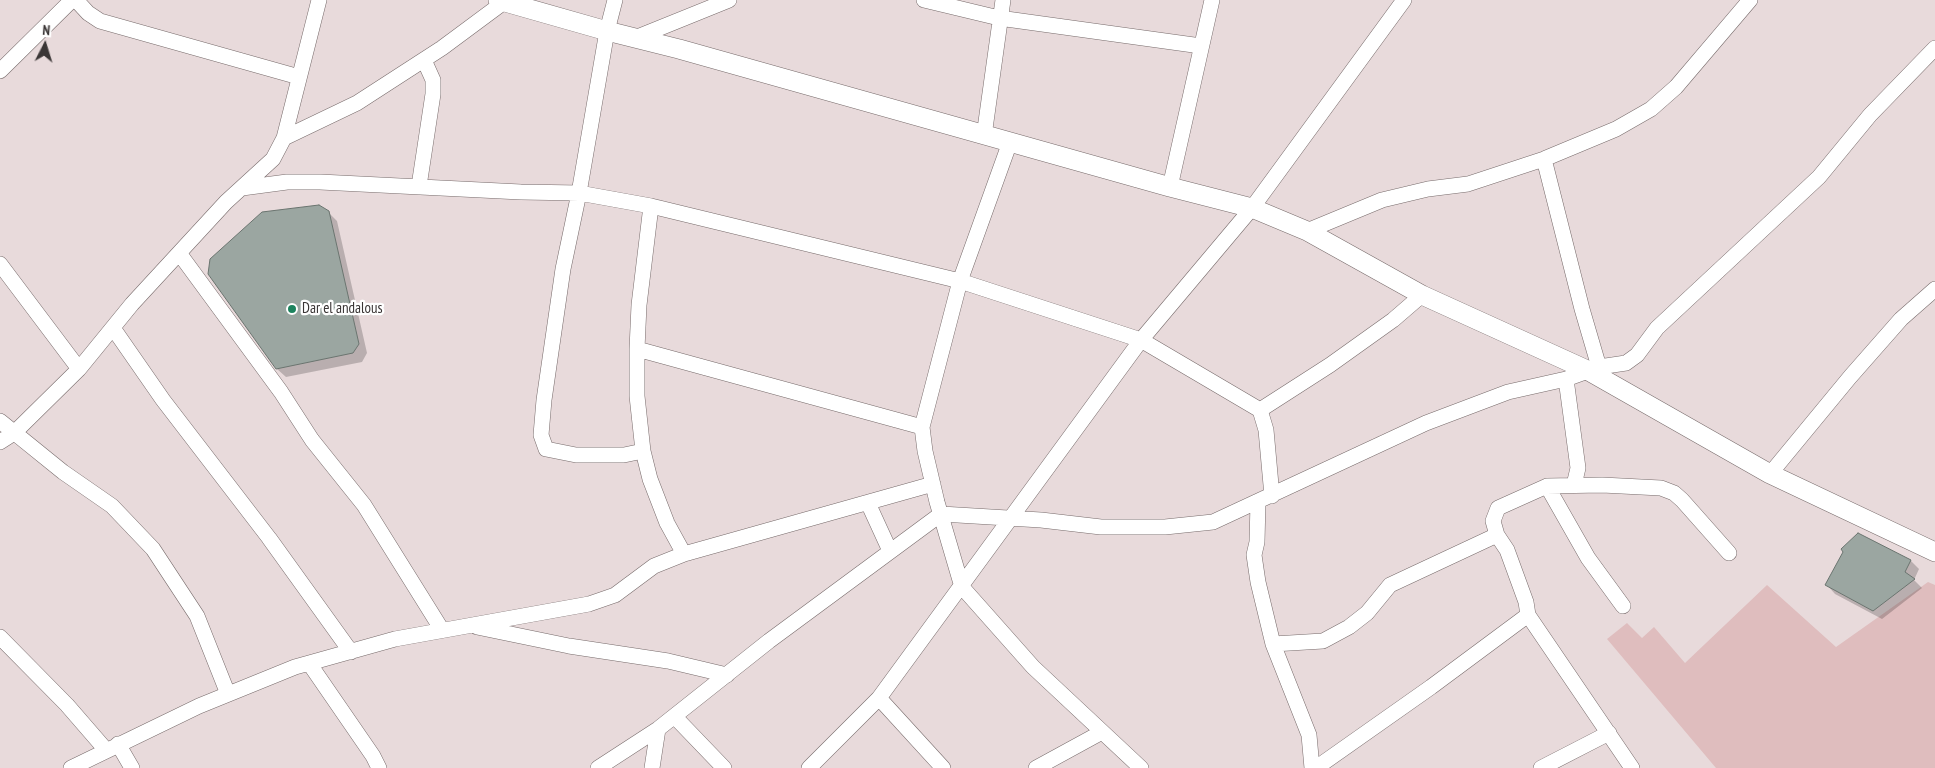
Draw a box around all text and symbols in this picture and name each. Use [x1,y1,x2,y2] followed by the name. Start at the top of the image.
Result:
[20,20,70,70] north arrow
[42,21,51,39] text: N
[302,300,383,318] place label: Dar el andalous
[286,303,298,315] marker: Dar el andalous

